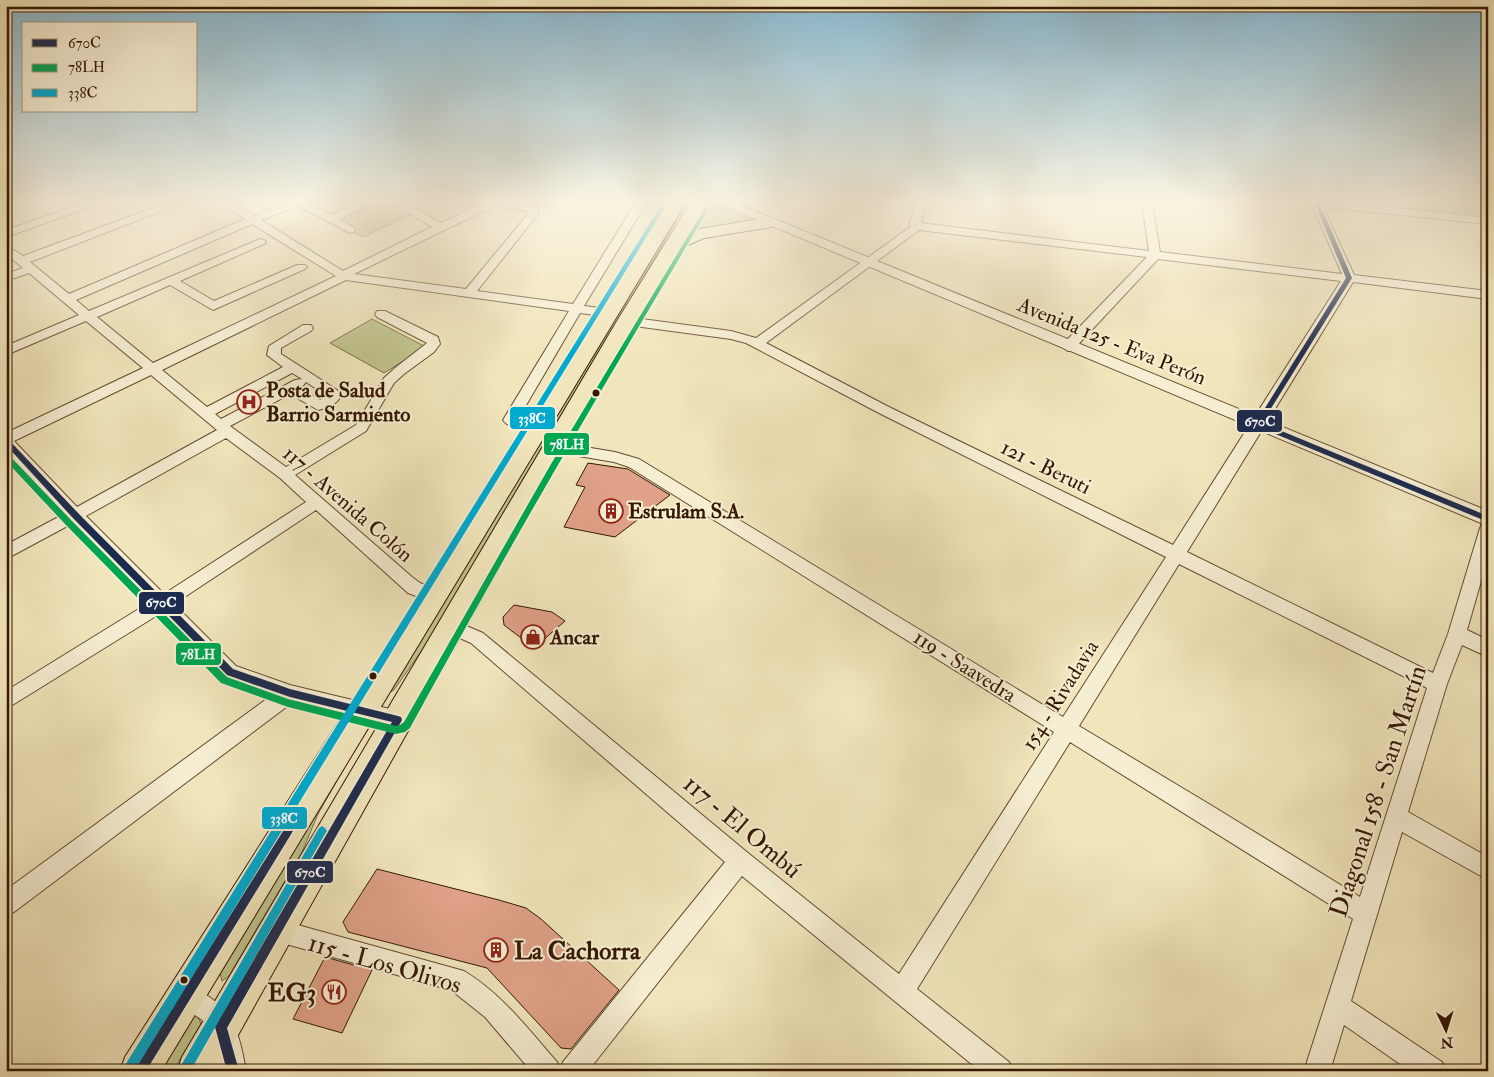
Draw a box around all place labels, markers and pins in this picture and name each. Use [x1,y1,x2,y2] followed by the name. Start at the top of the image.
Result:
[266,377,410,428] place label: Posta de Salud Barrio Sarmiento
[591,388,601,398] unlabelled marker
[236,389,262,415] hospital icon: Posta de Salud Barrio Sarmiento
[598,498,624,524] building icon: Estrulam S.A.
[628,498,744,525] place label: Estrulam S.A.
[520,624,546,650] shop icon: Ancar
[549,624,600,651] place label: Ancar
[368,671,378,681] unlabelled marker
[514,936,641,967] place label: La Cachorra
[483,937,509,963] building icon: La Cachorra
[179,975,189,985] unlabelled marker
[267,978,316,1009] place label: EG3
[321,979,347,1005] restaurant icon: EG3

